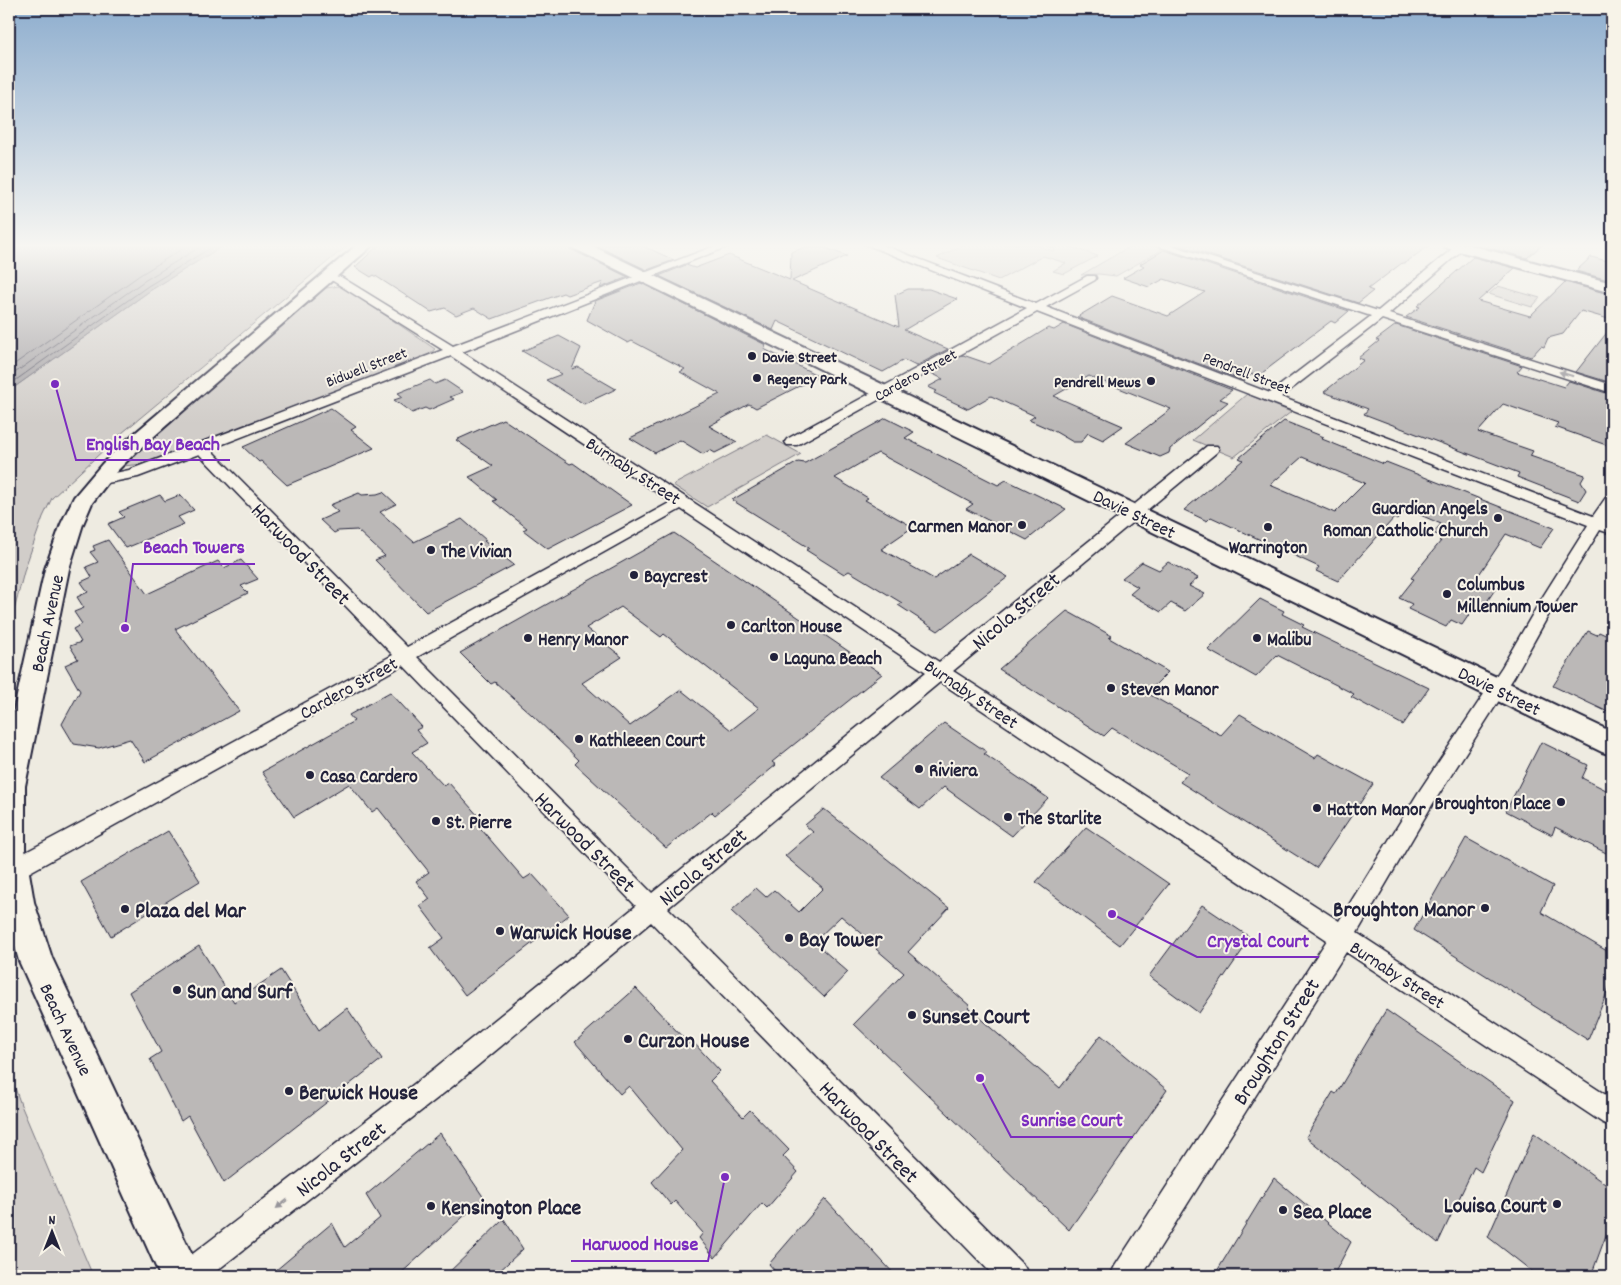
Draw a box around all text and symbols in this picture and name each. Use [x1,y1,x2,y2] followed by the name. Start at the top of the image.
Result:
[323,342,411,394] street label: Bidwell Street
[871,344,962,408] street label: Cardero Street
[762,347,837,370] place label: Davie Street
[1199,347,1293,402] street label: Pendrell Street
[746,350,758,362] marker: Davie Street
[767,369,848,392] place label: Regency Park
[1558,370,1573,377] one-way arrow
[751,372,763,384] marker: Regency Park
[1054,372,1141,395] place label: Pendrell Mews
[1145,375,1157,387] marker: Pendrell Mews
[76,425,230,460] callout: English Bay Beach
[86,432,220,460] text: English Bay Beach
[579,432,685,514] street label: Burnaby Street
[1088,485,1179,548] street label: Davie Street
[242,497,357,614] street label: Harwood Street
[1323,497,1488,546] place label: Guardian Angels Roman Catholic Church
[1492,512,1504,524] marker: Guardian Angels Roman Catholic Church
[908,515,1013,542] place label: Carmen Manor
[1016,519,1028,531] marker: Carmen Manor
[1262,521,1274,533] marker: Warrington
[133,529,255,564] callout: Beach Towers
[143,535,245,563] text: Beach Towers
[1229,536,1308,563] place label: Warrington
[441,540,512,567] place label: The Vivian
[425,544,437,556] marker: The Vivian
[644,565,708,592] place label: Baycrest
[966,566,1068,659] street label: Nicola Street
[628,569,640,581] marker: Baycrest
[26,573,73,675] street label: Beach Avenue
[1457,573,1579,622] place label: Columbus Millennium Tower
[1441,588,1453,600] marker: Columbus Millennium Tower
[741,615,842,642] place label: Carlton House
[725,619,737,631] marker: Carlton House
[538,628,629,655] place label: Henry Manor
[1267,628,1311,655] place label: Malibu
[522,632,534,644] marker: Henry Manor
[1251,632,1263,644] marker: Malibu
[784,647,882,674] place label: Laguna Beach
[768,651,780,663] marker: Laguna Beach
[296,652,404,728] street label: Cardero Street
[918,654,1023,737] street label: Burnaby Street
[1453,662,1544,725] street label: Davie Street
[1121,678,1219,705] place label: Steven Manor
[1105,682,1117,694] marker: Steven Manor
[589,729,705,756] place label: Kathleeen Court
[573,733,585,745] marker: Kathleeen Court
[929,759,979,786] place label: Riviera
[913,763,925,775] marker: Riviera
[320,765,418,792] place label: Casa Cardero
[304,769,316,781] marker: Casa Cardero
[526,786,641,901] street label: Harwood Street
[1435,792,1551,819] place label: Broughton Place
[1555,796,1567,808] marker: Broughton Place
[1327,798,1427,825] place label: Hatton Manor
[1311,802,1323,814] marker: Hatton Manor
[1018,807,1102,834] place label: The Starlite
[446,811,512,838] place label: St. Pierre
[1002,811,1014,823] marker: The Starlite
[430,815,442,827] marker: St. Pierre
[653,822,755,915] street label: Nicola Street
[1333,896,1476,927] place label: Broughton Manor
[135,897,247,928] place label: Plaza del Mar
[1479,902,1491,914] marker: Broughton Manor
[119,903,131,915] marker: Plaza del Mar
[510,919,632,950] place label: Warwick House
[1197,922,1319,957] callout: Crystal Court
[494,925,506,937] marker: Warwick House
[799,926,883,957] place label: Bay Tower
[1207,929,1310,957] text: Crystal Court
[783,932,795,944] marker: Bay Tower
[1343,936,1449,1018] street label: Burnaby Street
[1227,974,1329,1112] street label: Broughton Street
[187,978,294,1009] place label: Sun and Surf
[31,980,97,1081] street label: Beach Avenue
[171,984,183,996] marker: Sun and Surf
[922,1003,1031,1034] place label: Sunset Court
[906,1009,918,1021] marker: Sunset Court
[638,1027,750,1058] place label: Curzon House
[622,1033,634,1045] marker: Curzon House
[810,1075,925,1192] street label: Harwood Street
[299,1079,418,1110] place label: Berwick House
[283,1085,295,1097] marker: Berwick House
[1011,1102,1133,1137] callout: Sunrise Court
[1021,1108,1123,1136] text: Sunrise Court
[290,1115,394,1206] street label: Nicola Street
[1444,1192,1548,1223] place label: Louisa Court
[441,1194,582,1225] place label: Kensington Place
[1293,1198,1372,1229] place label: Sea Place
[1551,1198,1563,1210] marker: Louisa Court
[275,1199,288,1209] one-way arrow
[425,1200,437,1212] marker: Kensington Place
[1277,1204,1289,1216] marker: Sea Place
[28,1208,78,1258] north arrow
[49,1211,56,1231] text: N
[571,1226,708,1261] callout: Harwood House
[582,1232,699,1260] text: Harwood House

